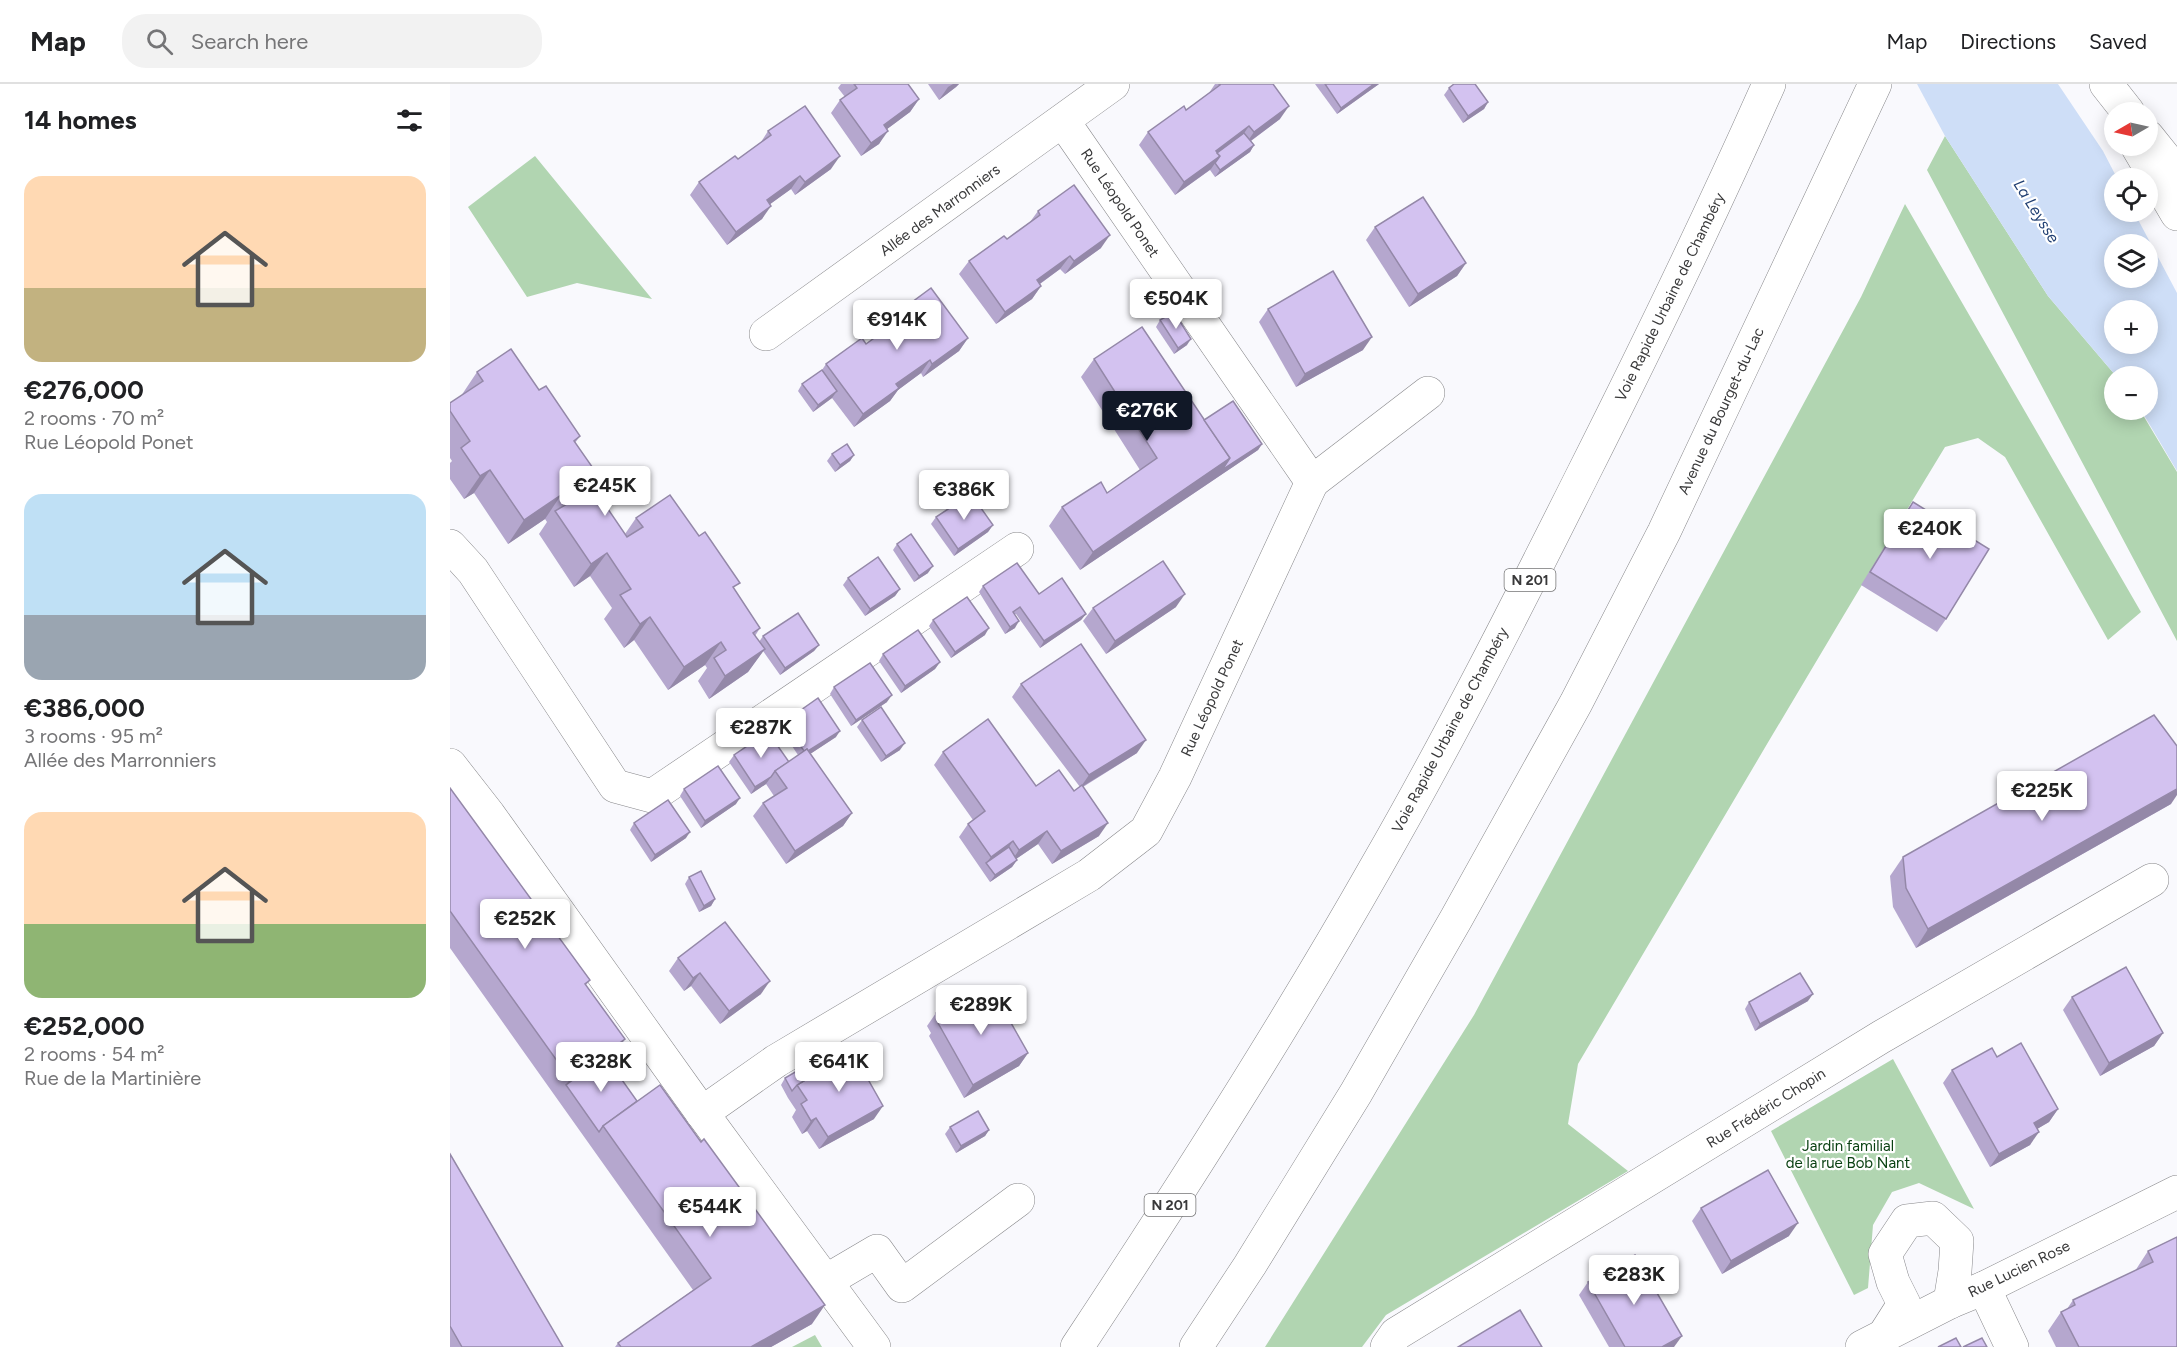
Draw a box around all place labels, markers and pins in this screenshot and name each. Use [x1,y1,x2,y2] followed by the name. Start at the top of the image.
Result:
[1134,279,1218,330] pin: €504K
[855,300,939,351] pin: €914K
[1105,391,1189,442] pin: €276K
[563,466,647,517] pin: €245K
[922,470,1006,521] pin: €386K
[1888,509,1972,560] pin: €240K
[719,708,803,759] pin: €287K
[2000,771,2084,822] pin: €225K
[483,899,567,950] pin: €252K
[939,985,1023,1036] pin: €289K
[559,1042,643,1093] pin: €328K
[797,1042,881,1093] pin: €641K
[668,1187,752,1238] pin: €544K
[1592,1255,1676,1306] pin: €283K

